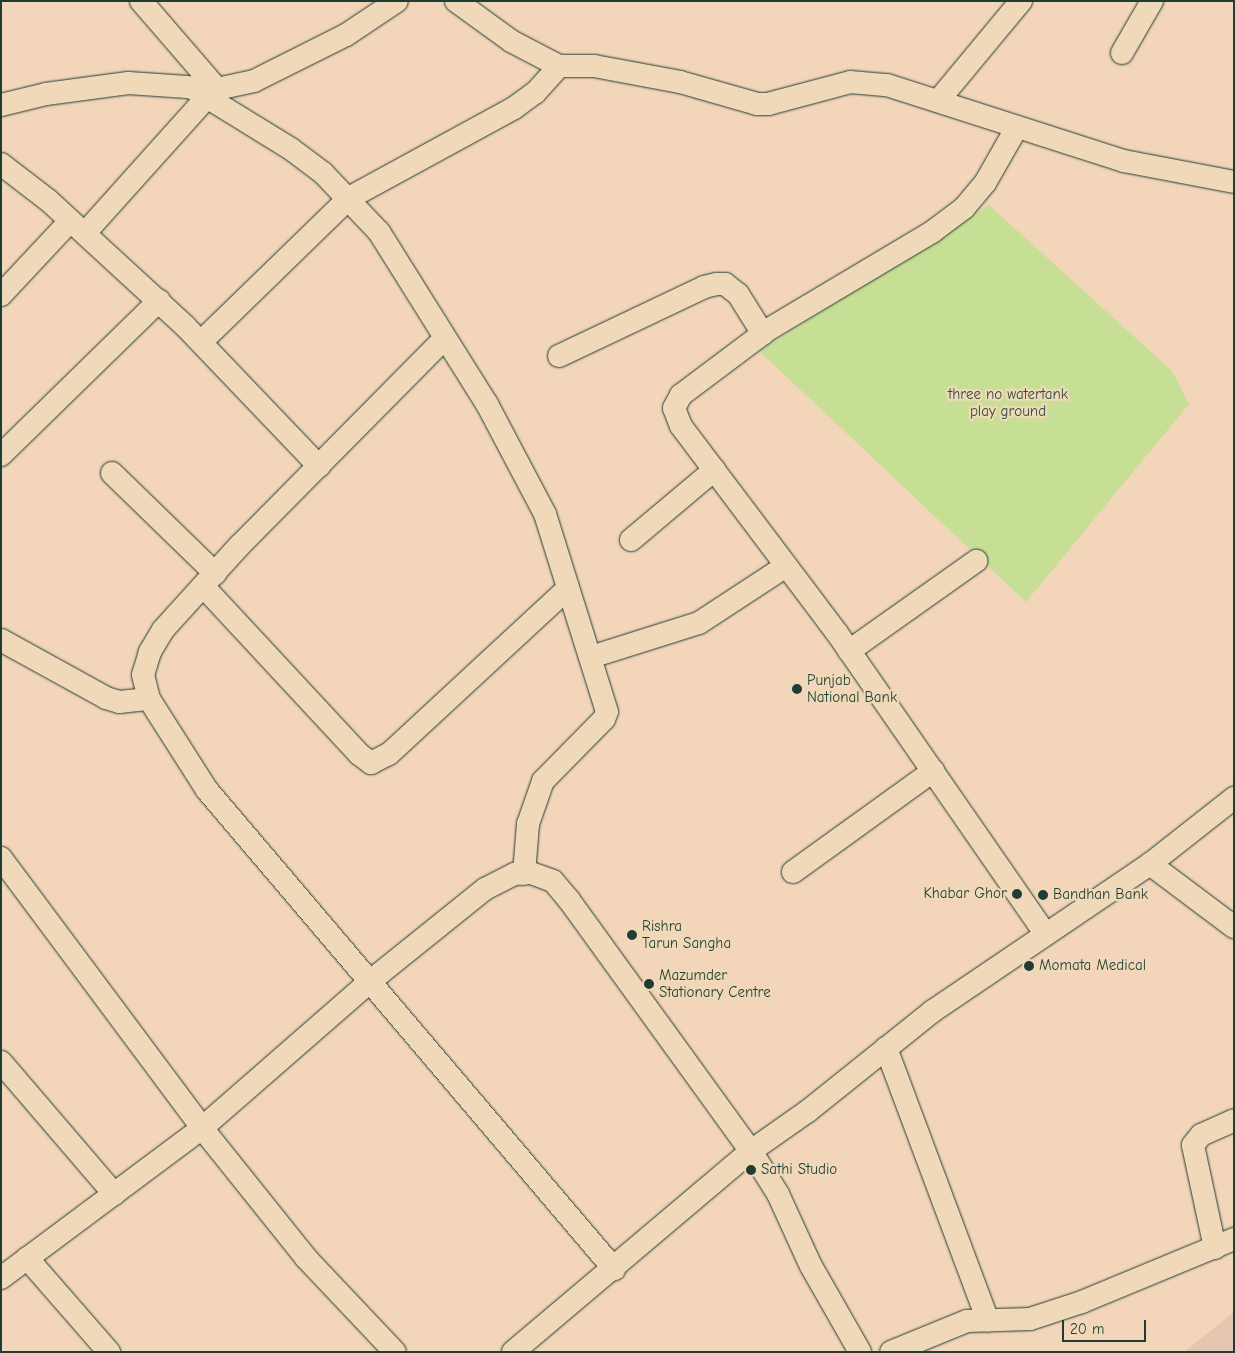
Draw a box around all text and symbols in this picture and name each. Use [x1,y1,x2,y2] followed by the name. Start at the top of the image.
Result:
[948,385,1068,420] park label: three no watertank play ground
[807,671,897,706] place label: Punjab National Bank
[791,683,803,695] marker: Punjab National Bank
[923,885,1007,903] place label: Khabar Ghor
[1053,886,1148,904] place label: Bandhan Bank
[1011,888,1023,900] marker: Khabar Ghor
[1037,889,1049,901] marker: Bandhan Bank
[642,917,731,952] place label: Rishra Tarun Sangha
[626,929,638,941] marker: Rishra Tarun Sangha
[1039,957,1146,975] place label: Momata Medical
[1023,960,1035,972] marker: Momata Medical
[659,966,771,1001] place label: Mazumder Stationary Centre
[643,978,655,990] marker: Mazumder Stationary Centre
[761,1161,837,1179] place label: Sathi Studio
[745,1164,757,1176] marker: Sathi Studio
[1065,1310,1149,1342] scale bar
[1070,1320,1104,1338] text: 20 m

